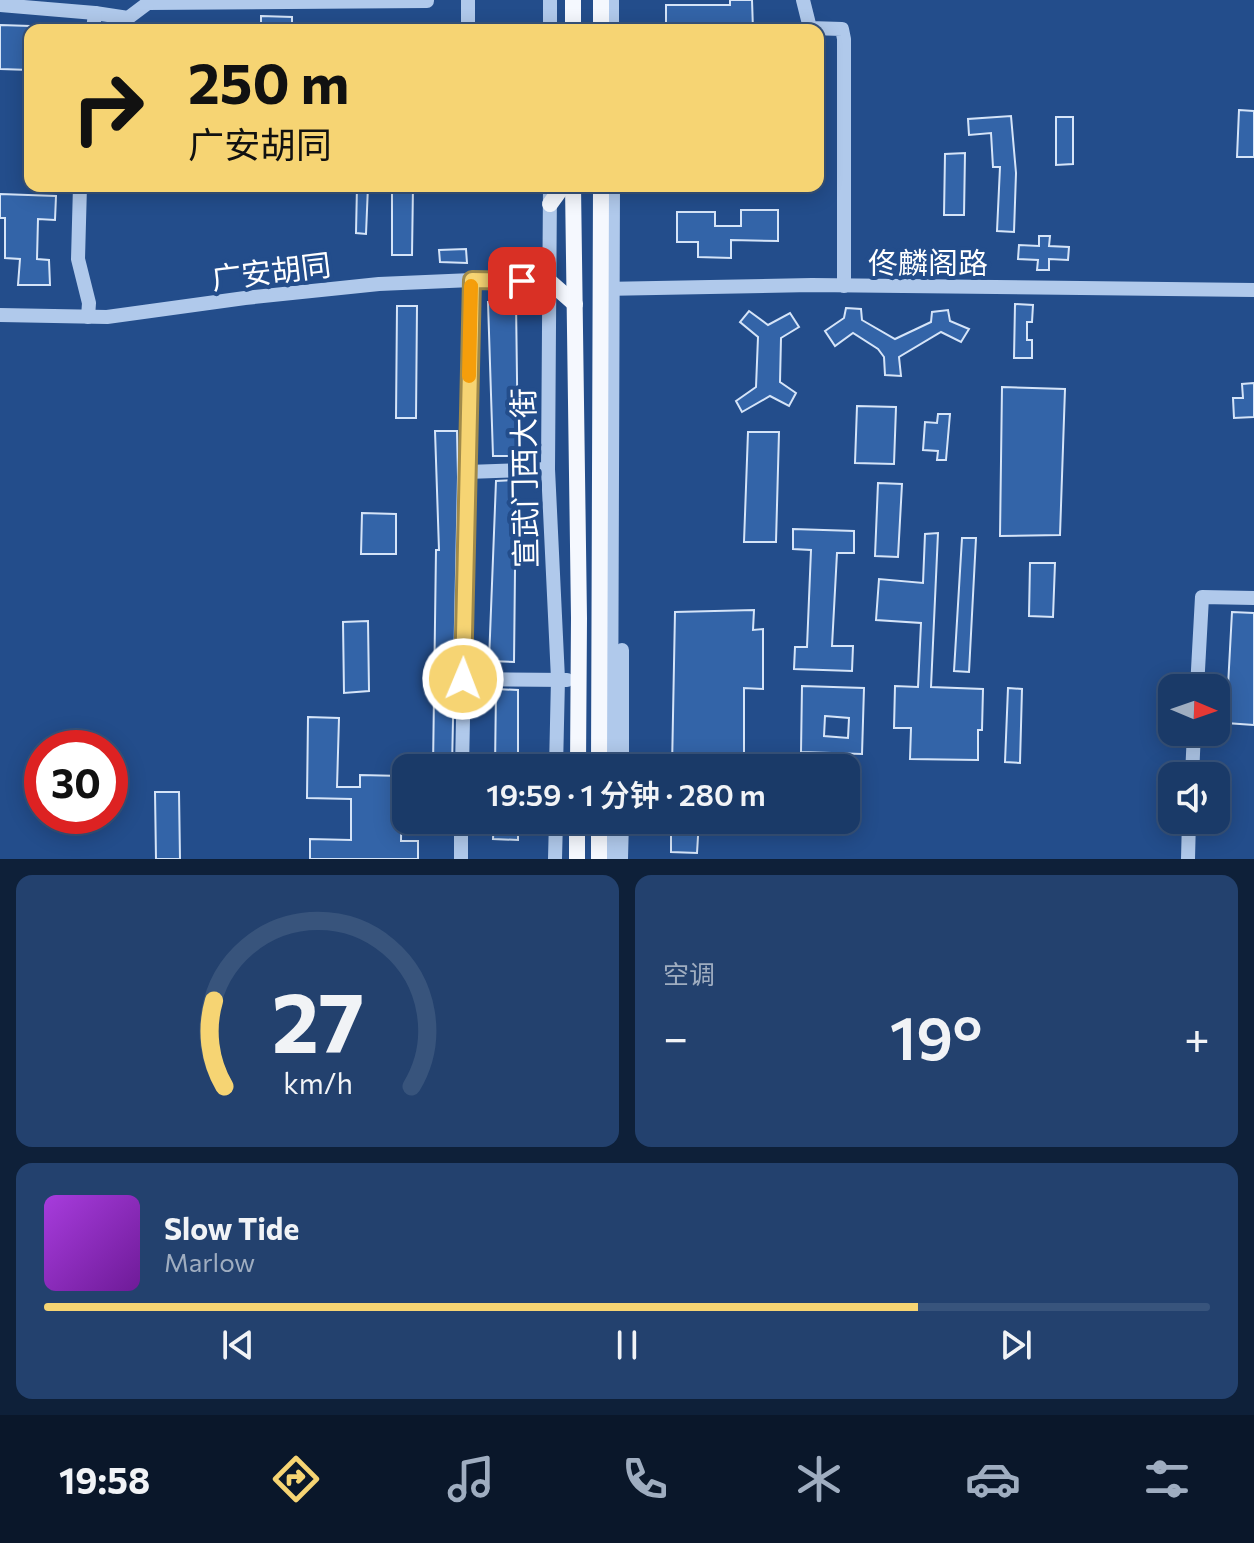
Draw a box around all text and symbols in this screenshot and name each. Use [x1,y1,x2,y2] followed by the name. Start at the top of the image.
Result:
[188,47,349,116] text: 250 m
[56,56,160,160] icon: right
[188,121,332,165] text: 广安胡同
[868,243,988,280] street label: 佟麟阁路
[209,244,333,296] street label: 广安胡同
[488,247,556,315] pin
[500,259,544,303] icon: arrive
[503,388,543,568] street label: 宣武门西大街
[421,637,505,721] position arrow
[1158,674,1230,746] north arrow
[1158,674,1230,834] map controls
[24,730,128,834] speed limit sign: 30
[1158,762,1230,834] button: sound
[486,775,766,812] text: 19:59 · 1 分钟 · 280 m
[663,958,715,989] text: 空调
[271,968,364,1070] text: 27
[890,999,982,1072] text: 19°
[663,1009,688,1063] text: −
[1184,1009,1210,1063] text: +
[283,1065,352,1100] text: km/h
[164,1209,299,1246] text: Slow Tide
[164,1246,255,1277] text: Marlow
[216,1323,260,1367] icon: previous
[605,1323,649,1367] icon: pause
[994,1323,1038,1367] icon: next
[268,1451,324,1507] icon: directions
[443,1451,499,1507] icon: music
[617,1451,673,1507] icon: phone
[791,1451,847,1507] icon: climate
[965,1451,1021,1507] icon: car
[1139,1451,1195,1507] icon: filters
[59,1457,150,1501] text: 19:58

